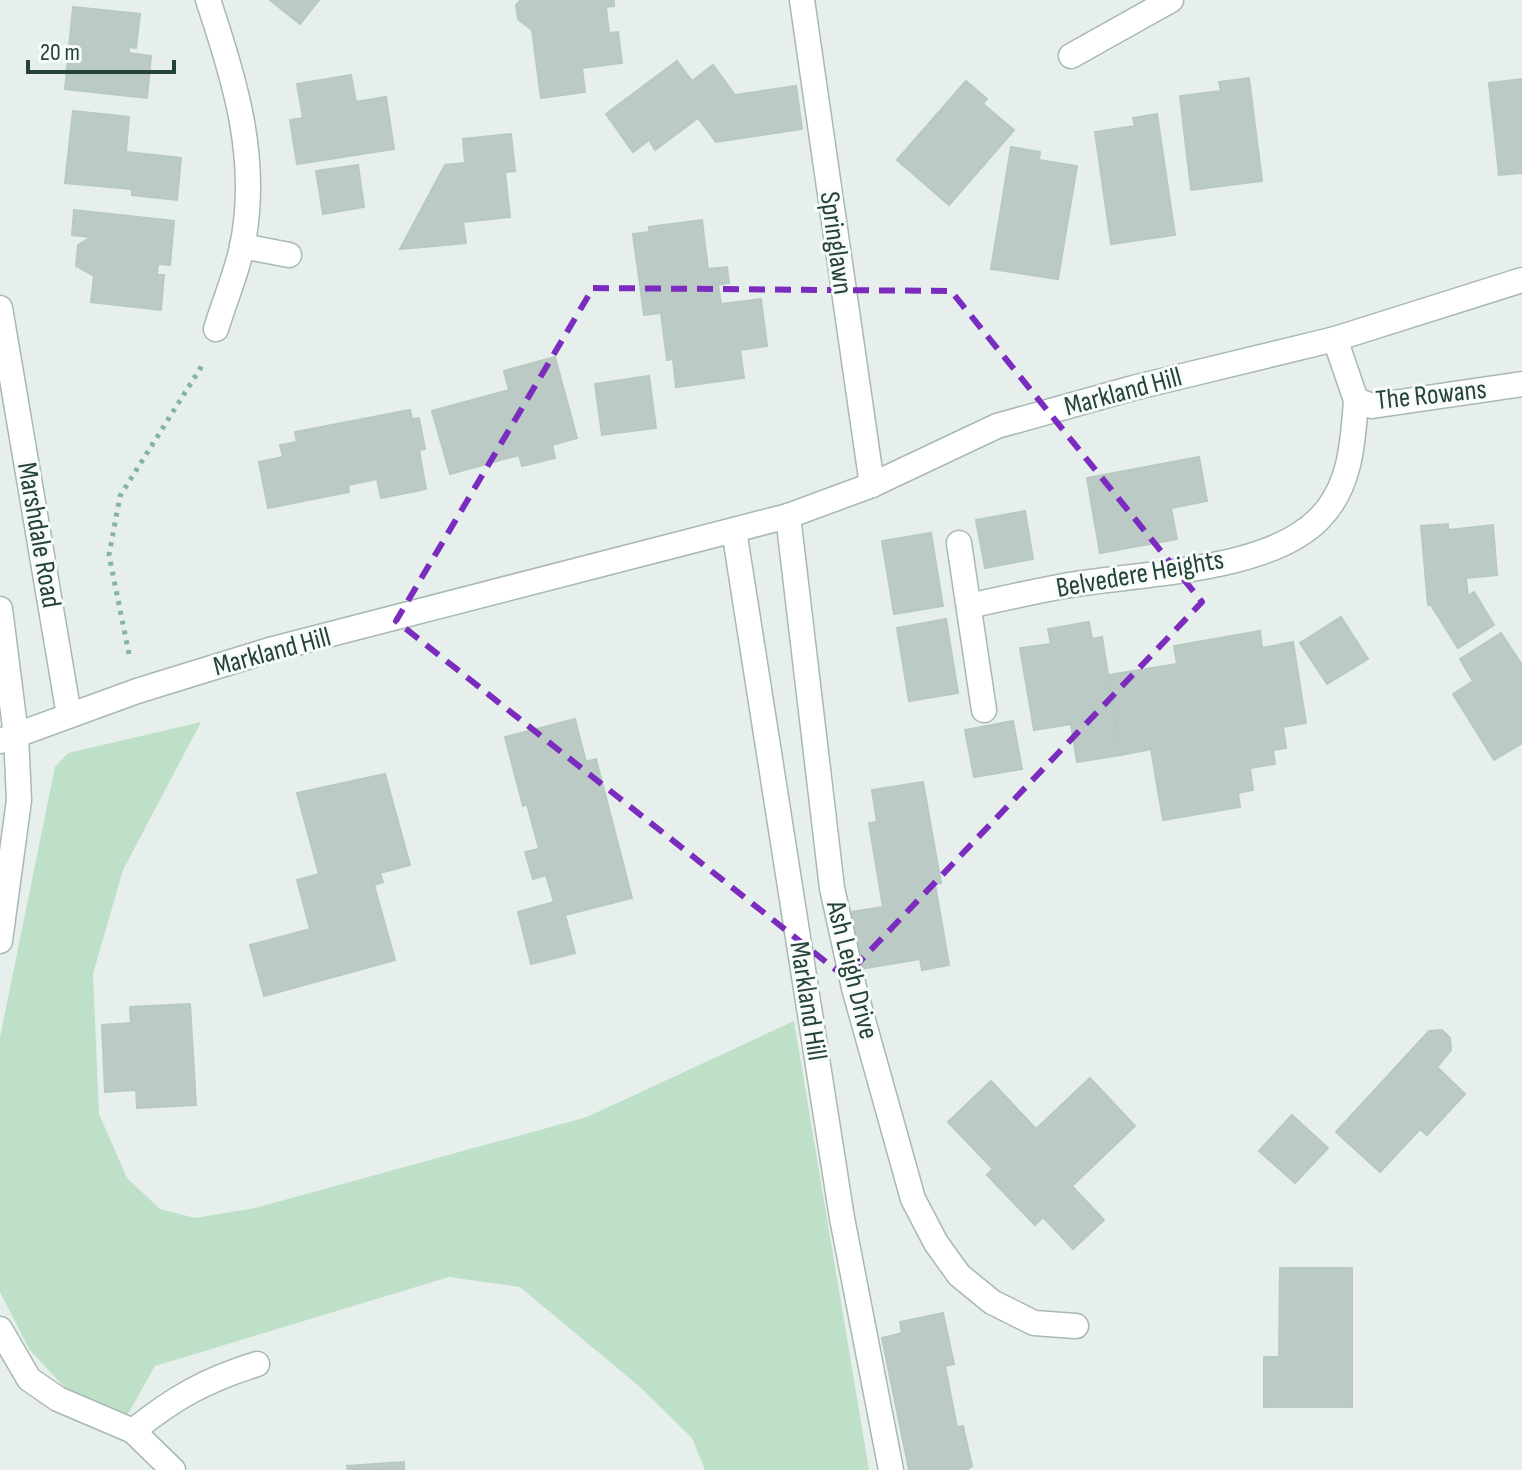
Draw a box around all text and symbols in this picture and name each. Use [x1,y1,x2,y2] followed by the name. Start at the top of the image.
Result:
[28,24,174,74] scale bar
[40,38,80,67] text: 20 m
[812,189,860,297] street label: Springlawn
[1061,361,1185,423] street label: Markland Hill
[1374,373,1488,417] street label: The Rowans
[10,460,68,610] street label: Marshdale Road
[1054,543,1226,605] street label: Belvedere Heights
[210,621,334,683] street label: Markland Hill
[819,896,885,1043] street label: Ash Leigh Drive
[782,939,834,1063] street label: Markland Hill

